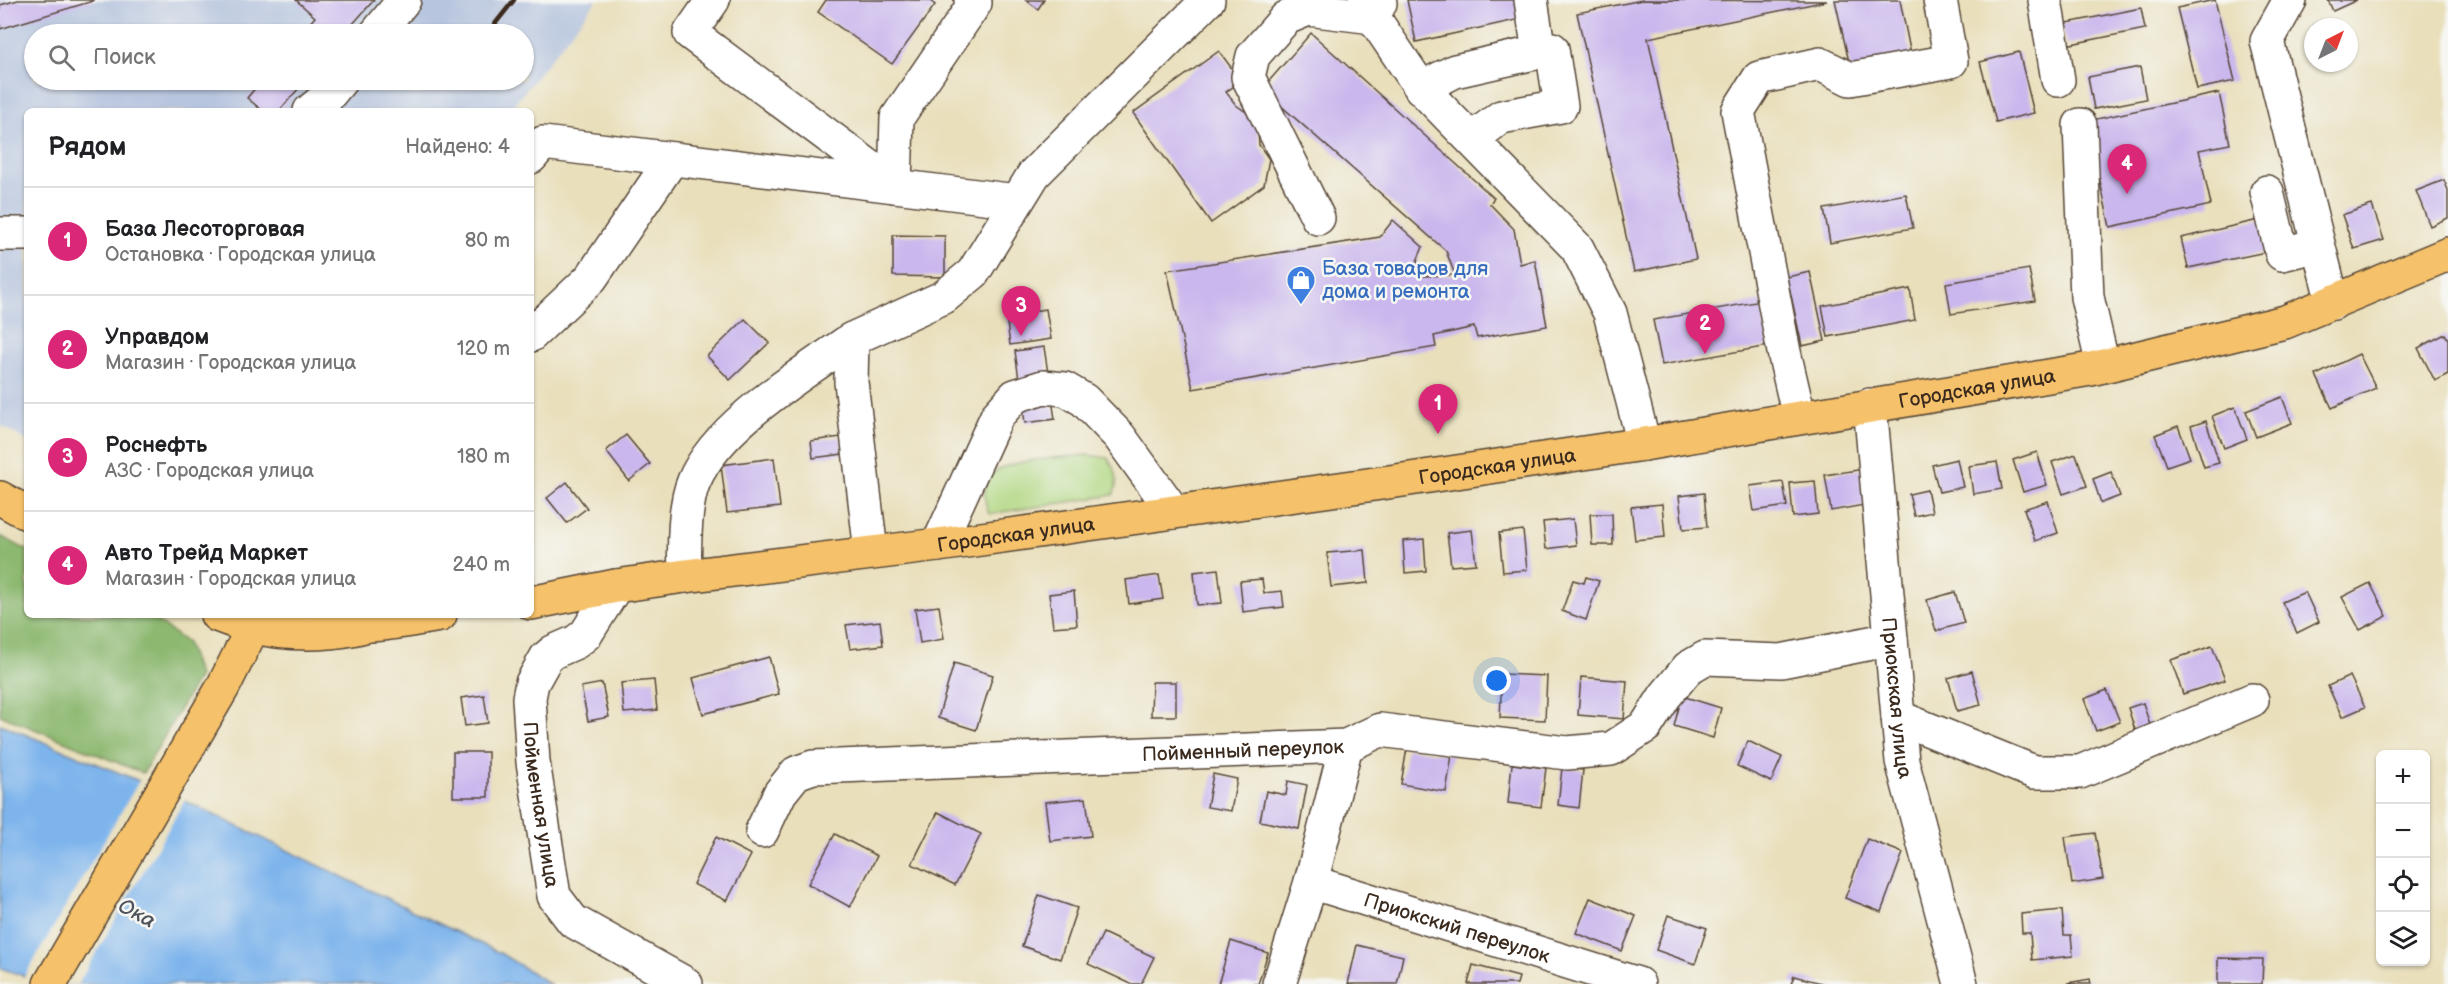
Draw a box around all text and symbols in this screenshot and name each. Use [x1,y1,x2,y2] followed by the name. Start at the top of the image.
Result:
[2304,18,2358,72] north arrow
[24,24,534,90] search box
[45,41,78,74] icon: search
[93,44,156,71] text: Поиск
[48,132,126,163] text: Рядом
[405,135,510,159] text: Найдено: 4
[2108,144,2146,194] pin: 4
[105,216,305,243] text: База Лесоторговая
[63,229,72,253] text: 1
[465,229,510,253] text: 80 m
[105,243,376,267] text: Остановка · Городская улица
[1322,257,1488,304] place label: База товаров для дома и ремонта
[1285,264,1317,306] shop icon: База товаров для дома и ремонта
[1002,286,1040,336] pin: 3
[1686,304,1724,354] pin: 2
[105,324,209,351] text: Управдом
[62,337,73,361] text: 2
[457,337,510,361] text: 120 m
[105,351,356,375] text: Магазин · Городская улица
[1897,364,2057,414] street label: Городская улица
[1418,384,1458,434] pin: 1
[105,432,207,459] text: Роснефть
[1417,443,1578,491] street label: Городская улица
[62,445,73,469] text: 3
[457,445,510,469] text: 180 m
[105,459,314,483] text: АЗС · Городская улица
[936,512,1097,558] street label: Городская улица
[105,540,308,567] text: Авто Трейд Маркет
[62,553,73,577] text: 4
[453,553,510,577] text: 240 m
[105,567,356,591] text: Магазин · Городская улица
[1876,616,1917,782] street label: Приокская улица
[1482,666,1511,695] your location
[517,721,564,890] street label: Пойменная улица
[1142,735,1345,767] street label: Пойменный переулок
[2376,750,2430,966] map controls
[2376,750,2430,804] button: +
[2376,804,2430,858] button: −
[2376,858,2430,912] button: locate
[1361,888,1553,969] street label: Приокский переулок
[114,893,160,934] water label: Ока
[2376,912,2430,966] button: layers

